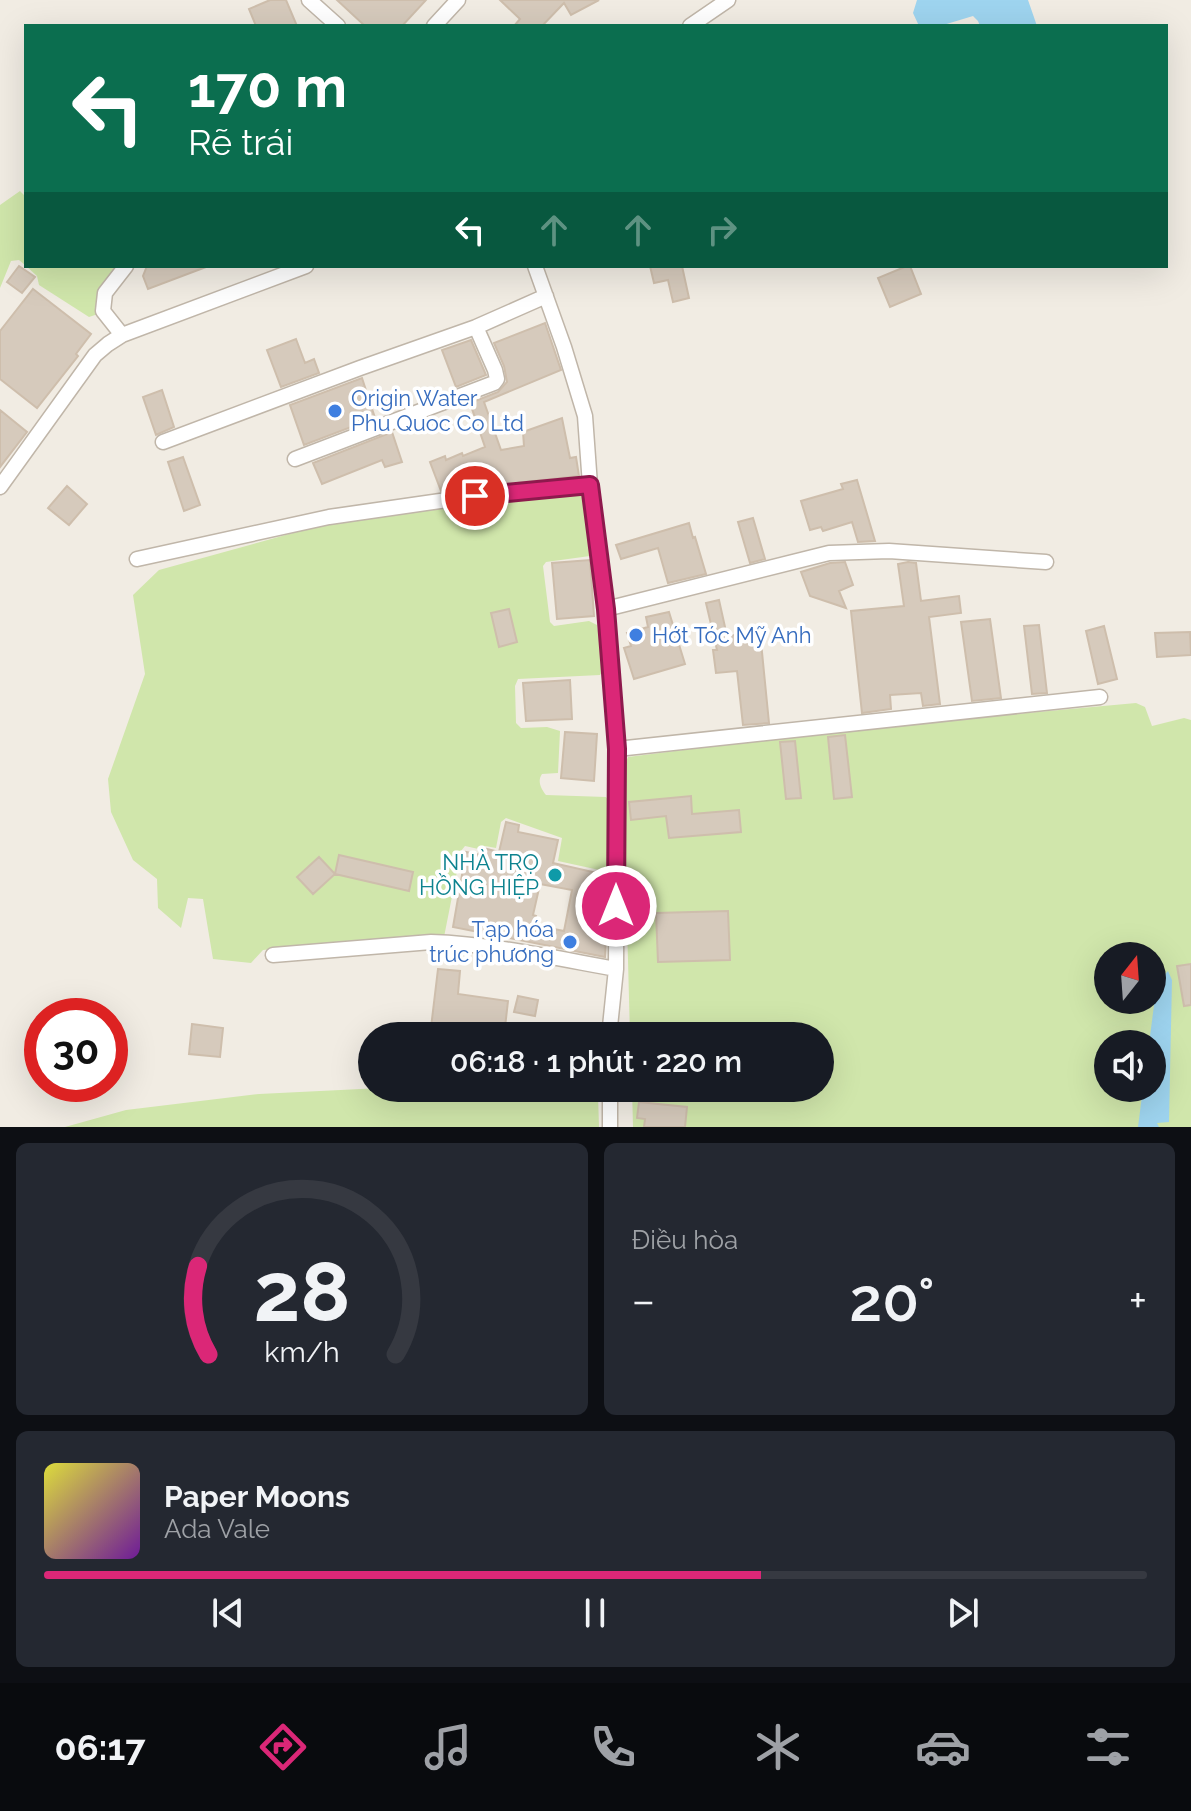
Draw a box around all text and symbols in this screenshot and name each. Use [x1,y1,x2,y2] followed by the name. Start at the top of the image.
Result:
[188,54,347,120] text: 170 m
[56,56,160,160] icon: left
[188,121,293,163] text: Rẽ trái
[448,208,492,252] icon: left
[532,208,576,252] icon: ahead
[616,208,660,252] icon: ahead
[700,208,744,252] icon: right
[351,385,524,436] place label: Origin Water Phu Quoc Co Ltd
[326,402,344,420] marker: Origin Water Phu Quoc Co Ltd
[441,462,509,530] pin
[453,474,497,518] icon: arrive
[652,622,811,648] place label: Hớt Tóc Mỹ Anh
[627,626,645,644] marker: Hớt Tóc Mỹ Anh
[419,849,539,900] place label: NHÀ TRỌ HỒNG HIỆP
[574,864,658,948] position arrow
[546,866,564,884] marker: NHÀ TRỌ HỒNG HIỆP
[429,916,554,967] place label: Tạp hóa trúc phương
[561,933,579,951] marker: Tạp hóa trúc phương
[1094,942,1166,1014] north arrow
[1094,942,1166,1102] map controls
[24,998,128,1102] speed limit sign: 30
[1094,1030,1166,1102] button: sound
[450,1044,742,1079] text: 06:18 · 1 phút · 220 m
[632,1225,738,1255] text: Điều hòa
[253,1243,350,1340] text: 28
[849,1265,935,1335] text: 20°
[632,1275,655,1326] text: −
[1129,1275,1147,1326] text: +
[264,1335,339,1369] text: km/h
[164,1479,350,1514] text: Paper Moons
[164,1514,270,1544] text: Ada Vale
[206,1591,250,1635] icon: previous
[573,1591,617,1635] icon: pause
[941,1591,985,1635] icon: next
[255,1719,311,1775] icon: directions
[420,1719,476,1775] icon: music
[585,1719,641,1775] icon: phone
[750,1719,806,1775] icon: climate
[915,1719,971,1775] icon: car
[1080,1719,1136,1775] icon: filters
[55,1726,145,1768] text: 06:17

